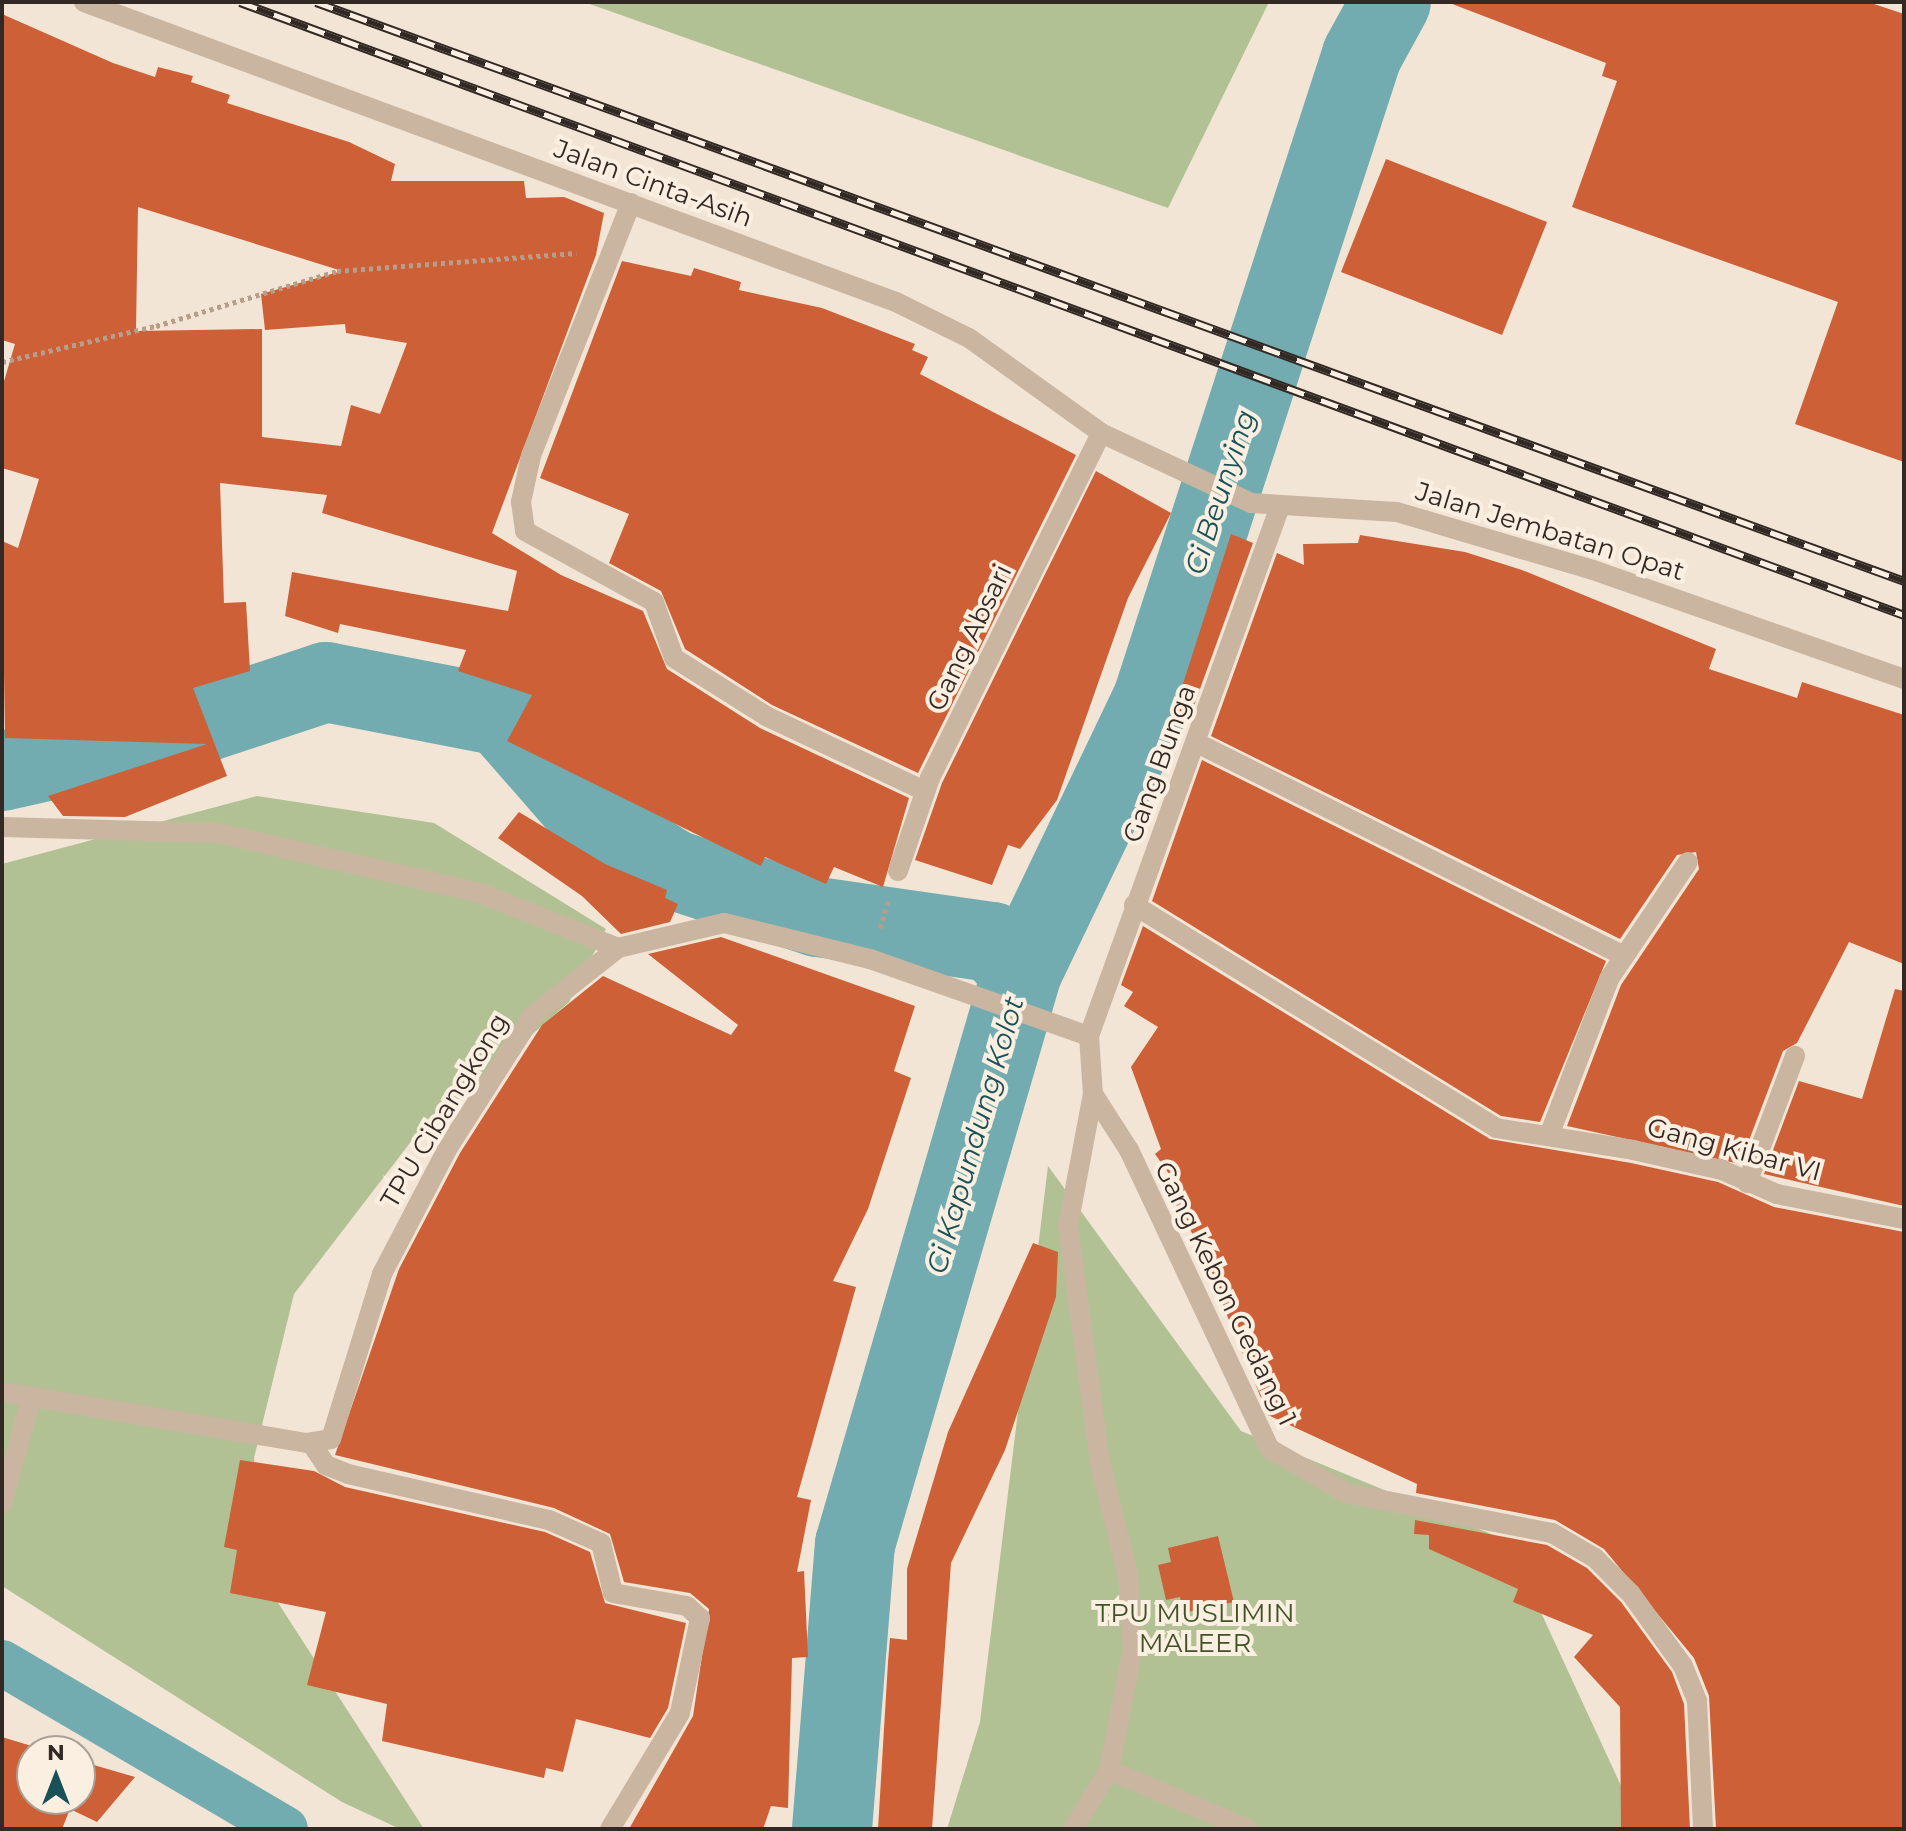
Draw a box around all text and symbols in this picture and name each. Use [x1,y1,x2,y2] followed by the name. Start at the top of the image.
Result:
[550,134,756,234] street label: Jalan Cinta-Asih
[1178,405,1262,579] water label: Ci Beunying
[1412,476,1688,588] street label: Jalan Jembatan Opat
[921,560,1019,716] street label: Gang Absari
[1117,681,1203,847] street label: Gang Bunga
[919,993,1031,1277] water label: Ci Kapundung Kolot
[375,1008,515,1214] street label: TPU Cibangkong
[1644,1112,1824,1188] street label: Gang Kibar VI
[1147,1157,1303,1431] street label: Gang Kebon Gedang 1
[1095,1598,1295,1660] park label: TPU MUSLIMIN MALEER
[16,1735,96,1815] north arrow
[47,1739,65,1766] text: N

